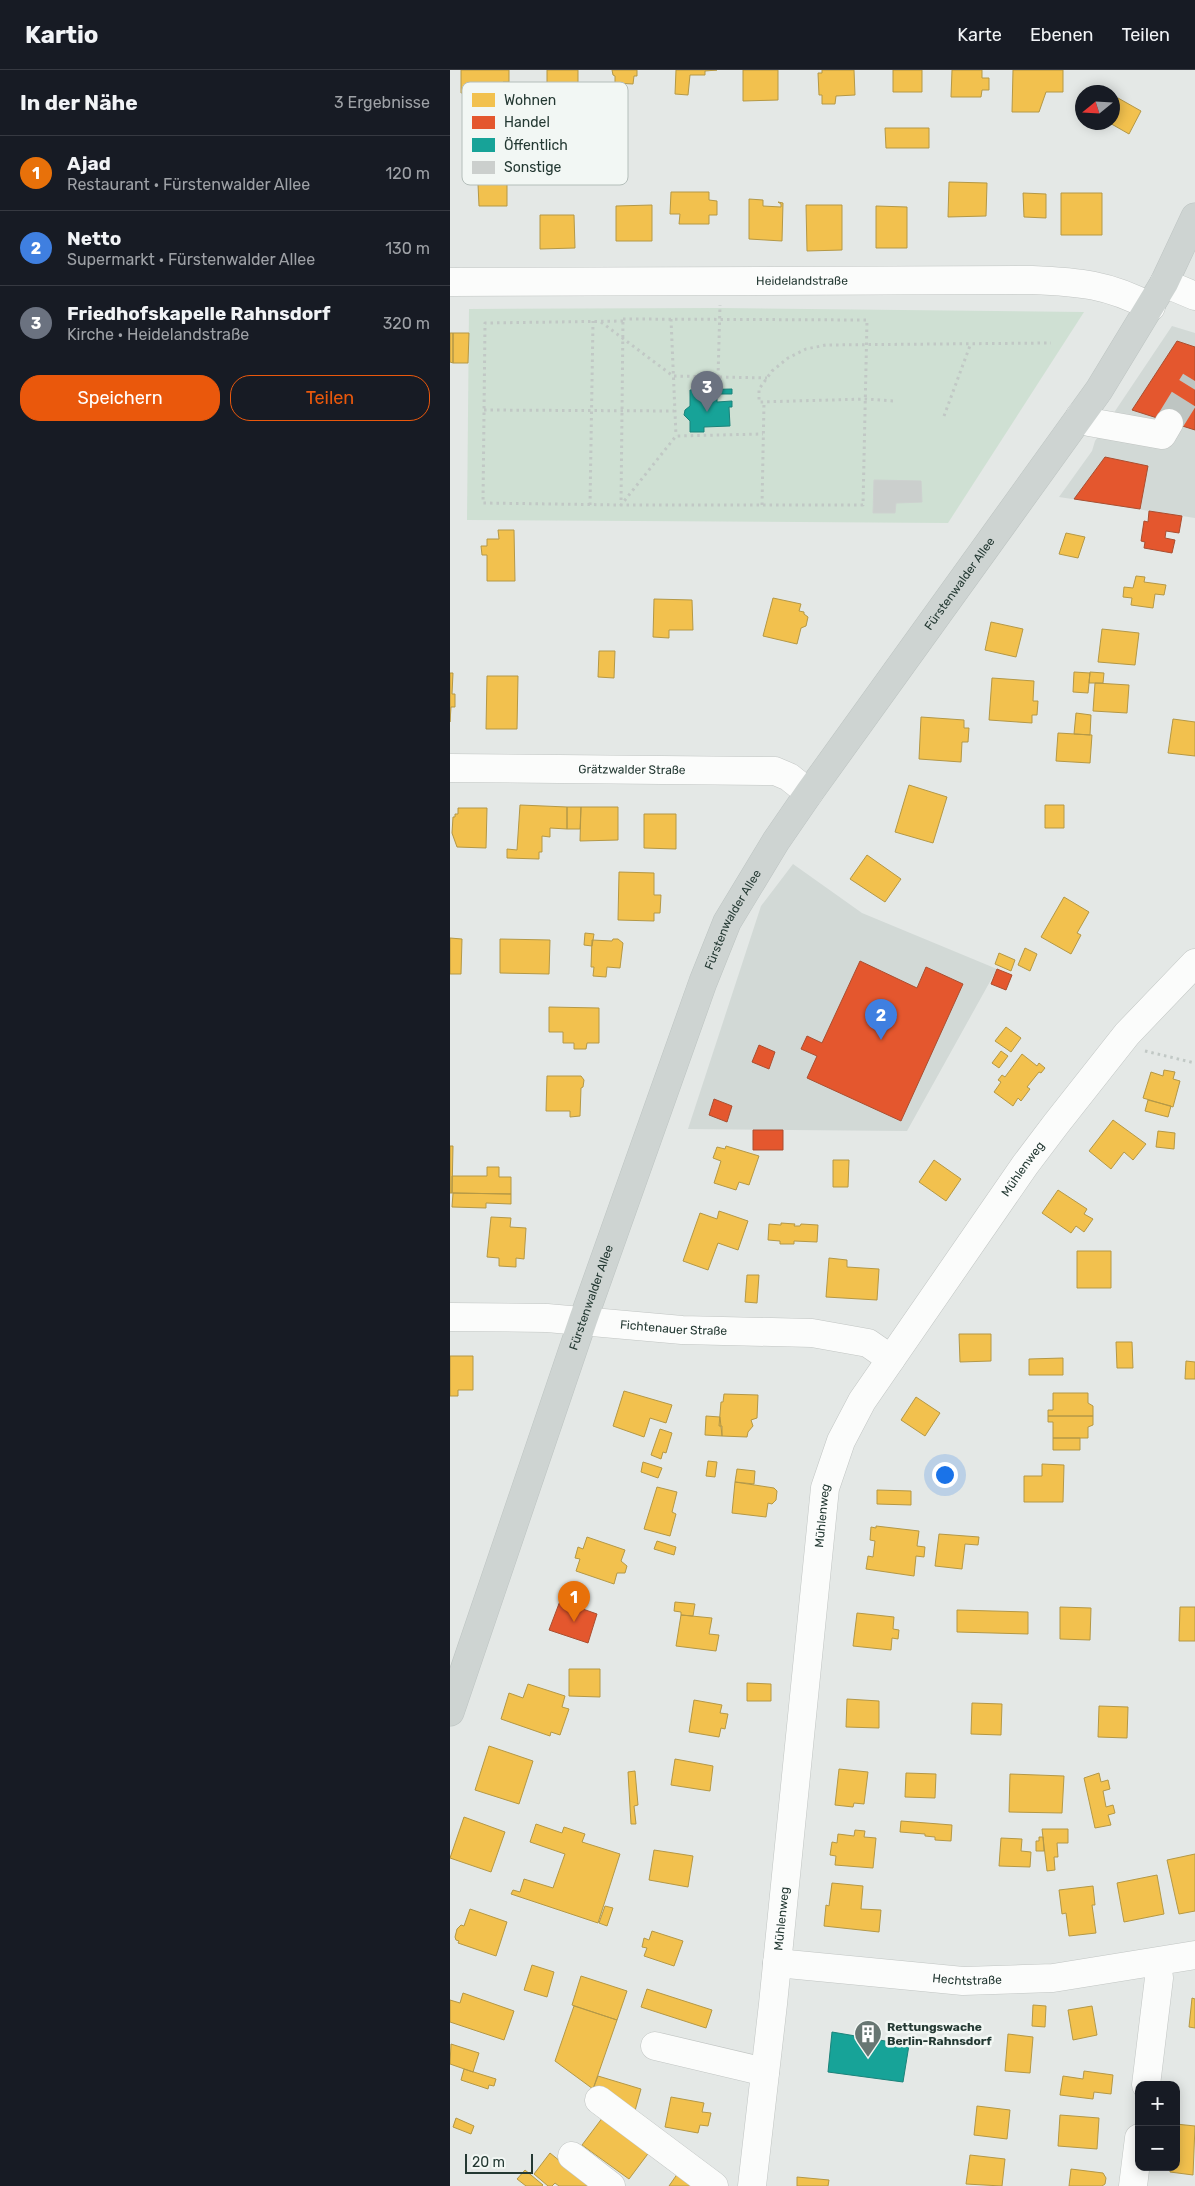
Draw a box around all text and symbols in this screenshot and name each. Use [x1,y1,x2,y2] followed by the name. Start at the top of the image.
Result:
[25,21,99,49] text: Kartio
[957,24,1002,46] text: Karte
[1030,24,1094,46] text: Ebenen
[1122,24,1170,46] text: Teilen
[462,82,628,185] legend
[1075,85,1120,130] north arrow
[20,90,138,115] text: In der Nähe
[504,92,556,109] text: Wohnen
[334,93,430,112] text: 3 Ergebnisse
[504,114,550,131] text: Handel
[504,137,568,154] text: Öffentlich
[67,152,111,175] text: Ajad
[504,159,562,176] text: Sonstige
[32,164,40,183] text: 1
[385,164,430,183] text: 120 m
[67,175,310,194] text: Restaurant · Fürstenwalder Allee
[67,227,121,250] text: Netto
[31,239,41,258] text: 2
[385,239,430,258] text: 130 m
[67,250,315,269] text: Supermarkt · Fürstenwalder Allee
[756,274,848,288] street label: Heidelandstraße
[67,302,330,325] text: Friedhofskapelle Rahnsdorf
[31,314,41,333] text: 3
[383,314,430,333] text: 320 m
[67,325,249,344] text: Kirche · Heidelandstraße
[691,371,723,412] pin: 3
[20,375,220,421] button: Speichern
[230,375,430,421] button: Teilen
[922,535,998,633] street label: Fürstenwalder Allee
[578,762,686,777] street label: Grätzwalder Straße
[702,867,764,972] street label: Fürstenwalder Allee
[865,999,897,1040] pin: 2
[998,1139,1047,1199] street label: Mühlenweg
[566,1243,616,1352] street label: Fürstenwalder Allee
[619,1318,728,1338] street label: Fichtenauer Straße
[932,1462,958,1488] your location
[812,1482,833,1548] street label: Mühlenweg
[558,1581,590,1622] pin: 1
[771,1886,792,1951] street label: Mühlenweg
[932,1971,1002,1988] street label: Hechtstraße
[853,2019,883,2058] building icon: Rettungswache Berlin-Rahnsdorf
[887,2020,992,2048] place label: Rettungswache Berlin-Rahnsdorf
[1135,2081,1180,2171] map controls
[1135,2081,1180,2126] button: +
[1135,2126,1180,2171] button: −
[465,2151,532,2174] scale bar
[472,2154,505,2171] text: 20 m

